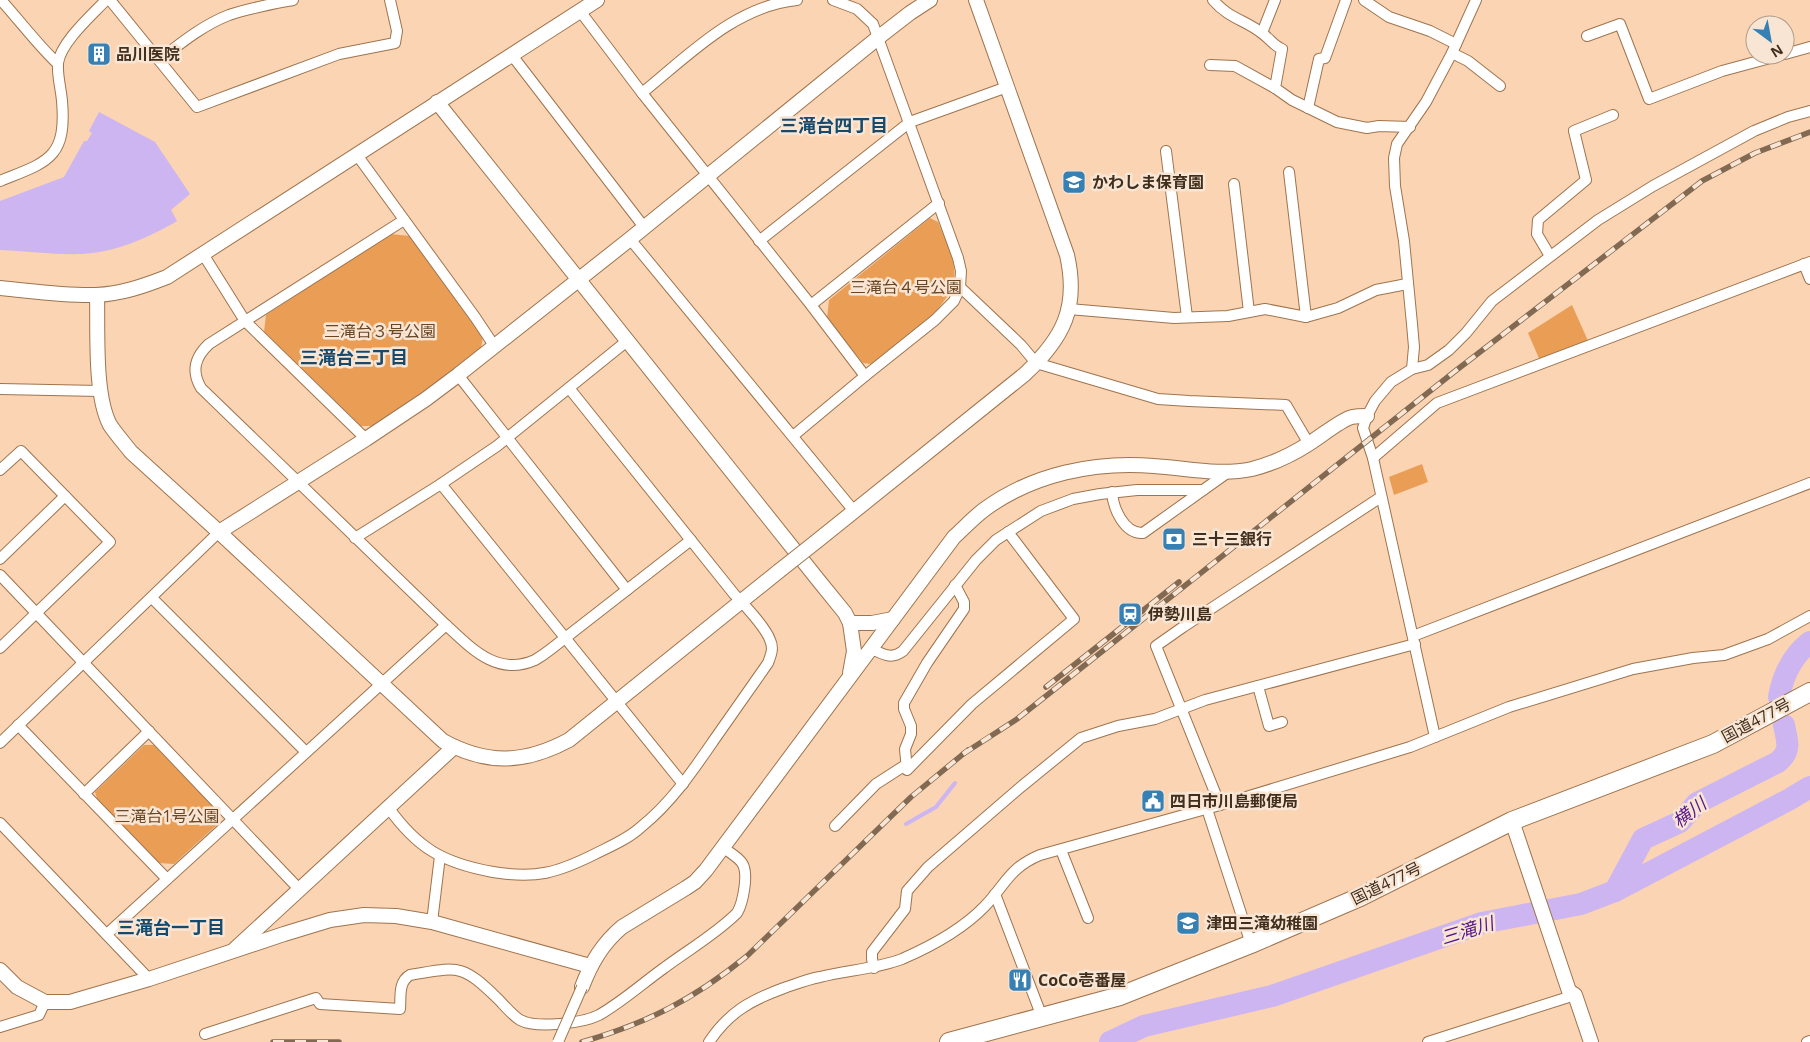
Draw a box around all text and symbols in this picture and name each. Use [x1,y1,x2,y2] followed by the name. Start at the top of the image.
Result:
[1745,15,1795,65] north arrow
[1767,40,1787,63] text: N
[86,41,112,67] building icon: 品川医院
[116,43,180,65] place label: 品川医院
[780,113,888,137] district label: 三滝台四丁目
[1061,169,1087,195] school or university icon: かわしま保育園
[1092,171,1204,193] place label: かわしま保育園
[850,276,962,298] park label: 三滝台４号公園
[324,320,436,342] park label: 三滝台３号公園
[300,345,408,369] district label: 三滝台三丁目
[1161,526,1187,552] bank icon: 三十三銀行
[1192,528,1272,550] place label: 三十三銀行
[1117,601,1143,627] station icon: 伊勢川島
[1147,603,1212,625] place label: 伊勢川島
[1718,693,1794,747] street label: 国道477号
[1140,788,1166,814] public building icon: 四日市川島郵便局
[1170,790,1298,812] place label: 四日市川島郵便局
[1667,790,1712,832] water label: 横川
[114,805,220,827] park label: 三滝台1号公園
[1347,857,1425,909] street label: 国道477号
[1175,910,1201,936] school or university icon: 津田三滝幼稚園
[1438,910,1498,949] water label: 三滝川
[1206,912,1318,934] place label: 津田三滝幼稚園
[117,915,225,939] district label: 三滝台一丁目
[1007,967,1033,993] restaurant icon: CoCo壱番屋
[1038,969,1126,991] place label: CoCo壱番屋

